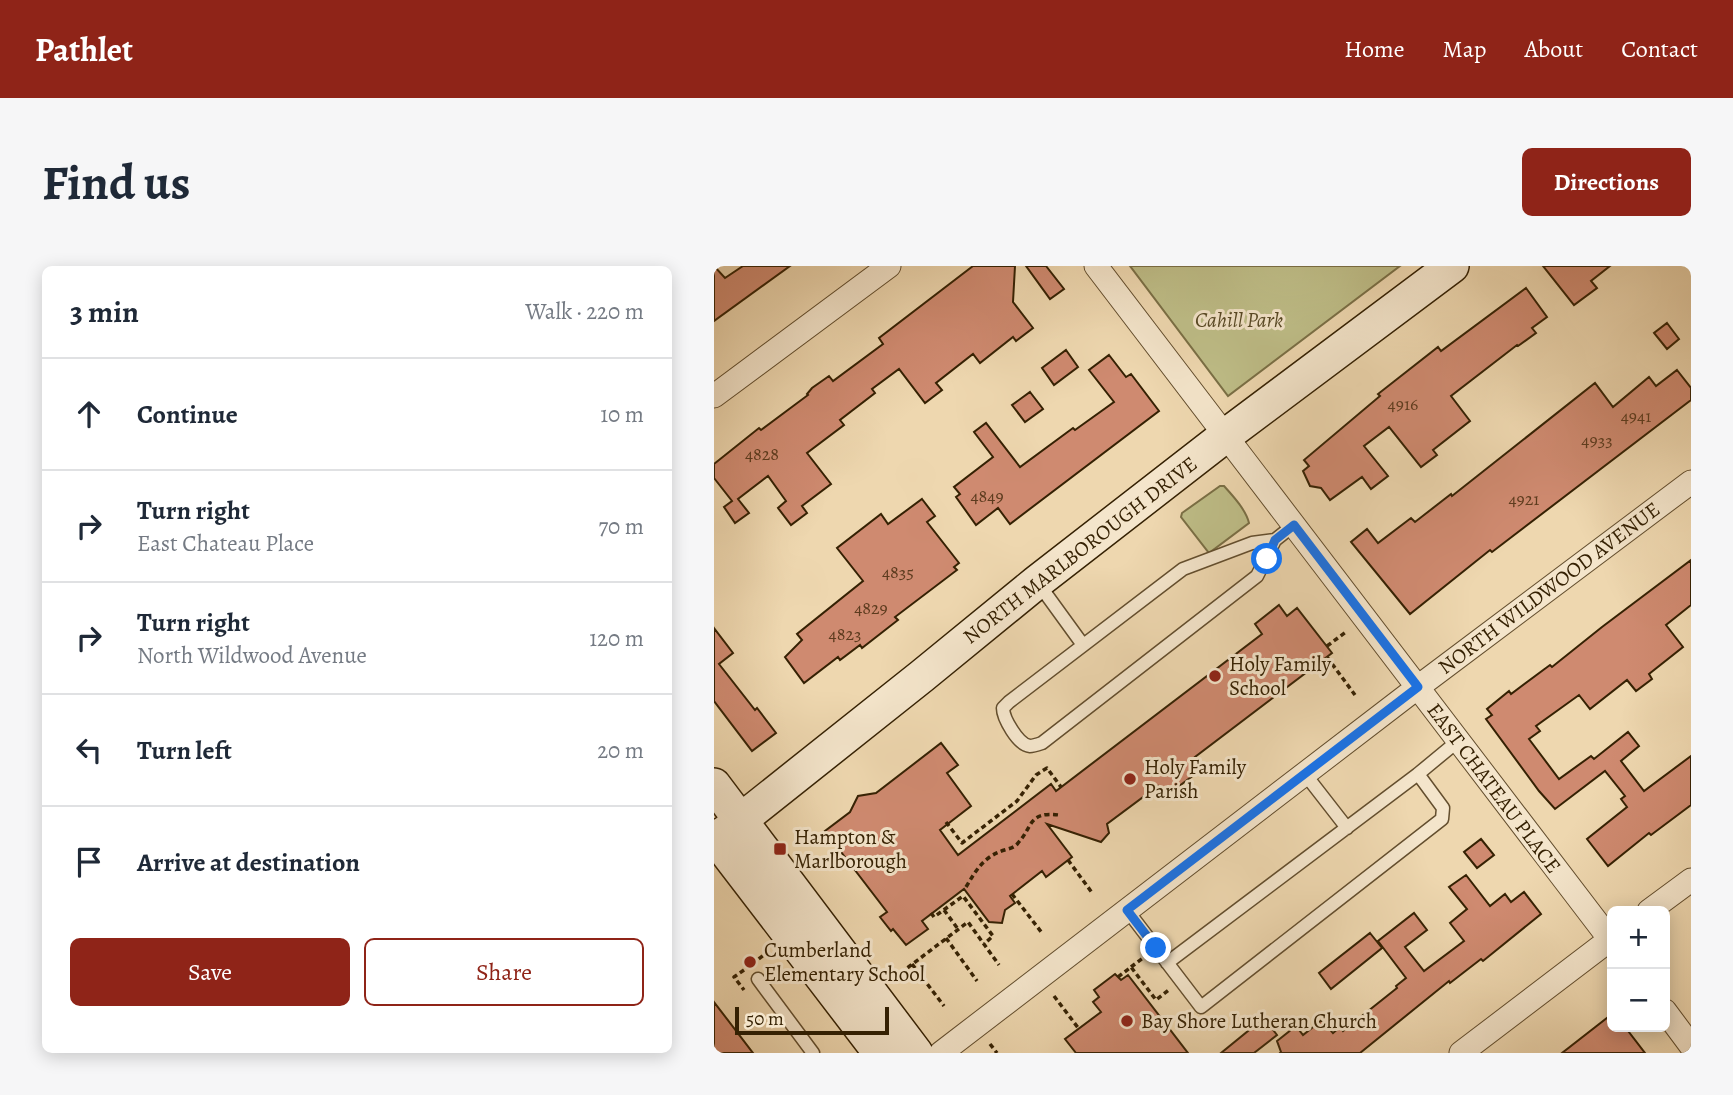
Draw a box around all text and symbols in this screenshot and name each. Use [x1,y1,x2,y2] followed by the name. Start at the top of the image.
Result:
[35,27,133,72] text: Pathlet
[1344,33,1405,65] text: Home
[1443,33,1487,65] text: Map
[1525,33,1583,65] text: About
[1621,33,1698,65] text: Contact
[1522,148,1691,216] button: Directions
[42,149,190,216] text: Find us
[70,292,139,332] text: 3 min
[525,296,644,327] text: Walk · 220 m
[1195,306,1283,334] park label: Cahill Park
[1388,392,1418,416] house number: 4916
[70,395,108,433] icon: ahead
[137,397,238,432] text: Continue
[600,399,644,430] text: 10 m
[1621,404,1651,428] house number: 4941
[1581,428,1613,452] house number: 4933
[745,442,779,466] house number: 4828
[957,450,1203,650] street label: NORTH MARLBOROUGH DRIVE
[970,484,1004,508] house number: 4849
[1508,487,1540,511] house number: 4921
[137,493,250,528] text: Turn right
[1432,495,1666,681] street label: NORTH WILDWOOD AVENUE
[70,507,108,545] icon: right
[598,511,644,542] text: 70 m
[137,528,314,559] text: East Chateau Place
[1251,543,1282,574] route start
[882,560,914,584] house number: 4835
[854,596,888,620] house number: 4829
[137,605,250,640] text: Turn right
[70,619,108,657] icon: right
[829,622,861,646] house number: 4823
[589,623,644,654] text: 120 m
[137,640,367,671] text: North Wildwood Avenue
[1229,650,1332,702] place label: Holy Family School
[1207,668,1223,684] marker: Holy Family School
[1421,697,1567,879] street label: EAST CHATEAU PLACE
[70,731,108,769] icon: left
[137,733,232,768] text: Turn left
[597,735,644,766] text: 20 m
[1144,753,1247,805] place label: Holy Family Parish
[1122,771,1138,787] marker: Holy Family Parish
[794,823,907,875] place label: Hampton & Marlborough
[772,841,788,857] marker: Hampton & Marlborough
[70,843,108,881] icon: arrive
[137,845,360,880] text: Arrive at destination
[1607,906,1670,1032] map controls
[1607,906,1670,969] button: +
[1140,932,1171,963] route end
[764,936,925,988] place label: Cumberland Elementary School
[70,938,350,1006] button: Save
[364,938,644,1006] button: Share
[742,954,758,970] marker: Cumberland Elementary School
[1607,969,1670,1032] button: −
[735,1004,889,1036] scale bar
[746,1006,784,1032] text: 50 m
[1141,1007,1377,1035] place label: Bay Shore Lutheran Church
[1119,1013,1135,1029] marker: Bay Shore Lutheran Church

